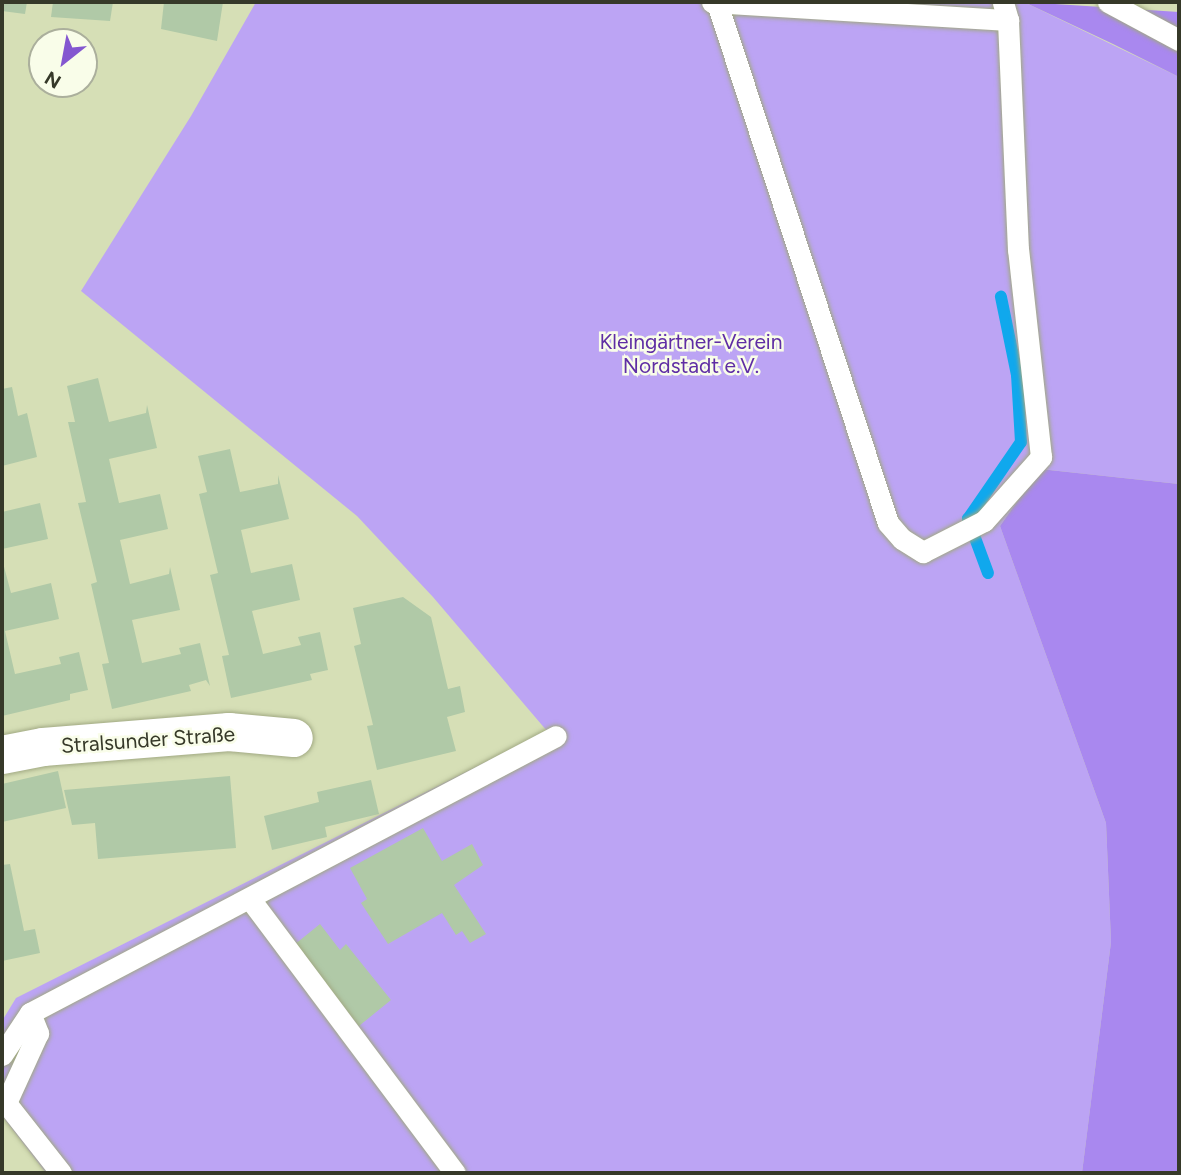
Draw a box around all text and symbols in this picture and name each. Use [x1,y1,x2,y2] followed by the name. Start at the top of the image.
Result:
[28,28,98,98] north arrow
[41,66,65,93] text: N
[600,329,782,379] park label: Kleingärtner-Verein Nordstadt e.V.
[60,721,236,759] street label: Stralsunder Straße

